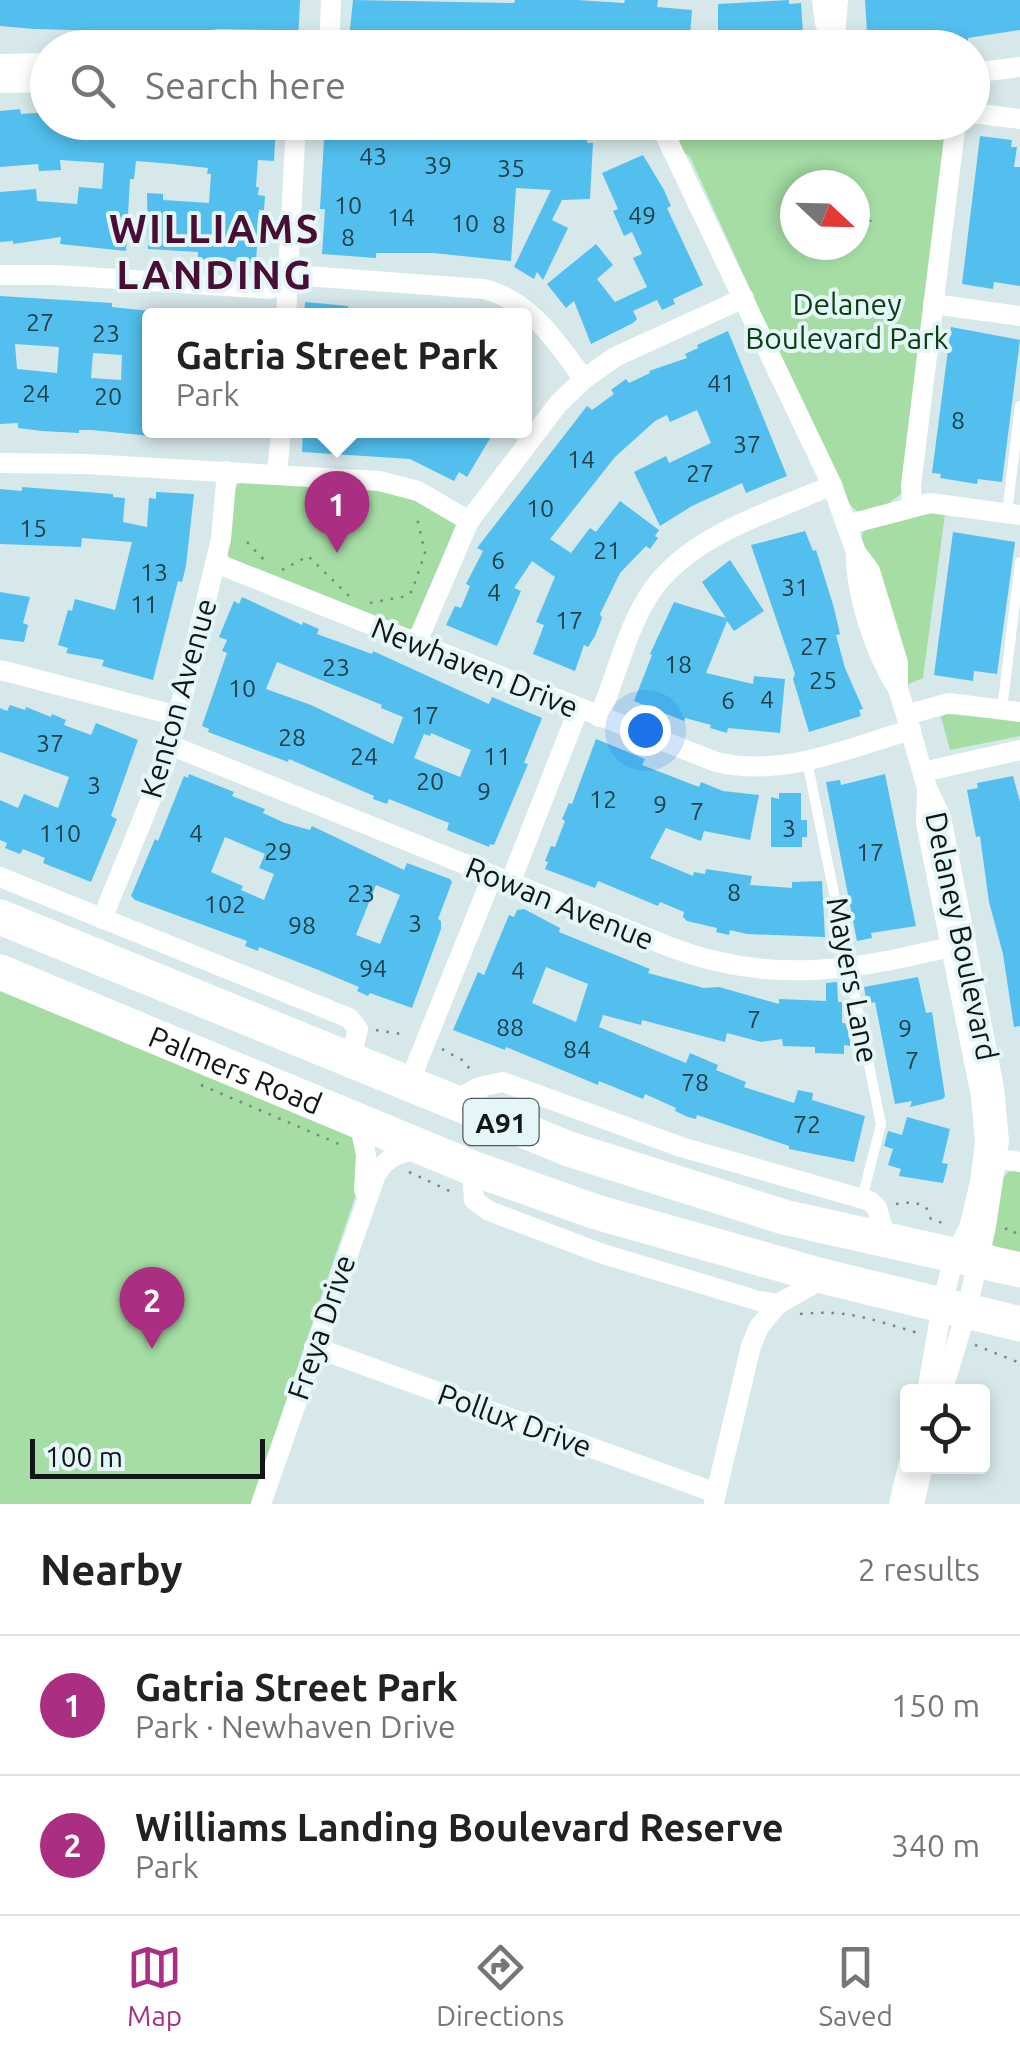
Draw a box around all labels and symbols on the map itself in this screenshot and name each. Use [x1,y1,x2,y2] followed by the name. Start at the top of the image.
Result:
[359,142,387,170] house number: 43
[424,151,452,179] house number: 39
[497,154,525,182] house number: 35
[780,170,870,260] north arrow
[334,191,362,219] house number: 10
[628,201,656,229] house number: 49
[387,203,415,231] house number: 14
[109,206,321,297] district label: WILLIAMS LANDING
[451,209,479,237] house number: 10
[492,210,506,238] house number: 8
[341,223,355,251] house number: 8
[745,287,949,355] park label: Delaney Boulevard Park
[26,308,54,336] house number: 27
[92,319,120,347] house number: 23
[707,369,735,397] house number: 41
[22,379,50,407] house number: 24
[94,382,122,410] house number: 20
[951,406,965,434] house number: 8
[733,430,761,458] house number: 37
[567,445,595,473] house number: 14
[686,459,714,487] house number: 27
[304,470,370,553] pin: 1
[526,494,554,522] house number: 10
[19,514,47,542] house number: 15
[593,536,621,564] house number: 21
[491,546,505,574] house number: 6
[140,558,168,586] house number: 13
[781,573,809,601] house number: 31
[487,578,501,606] house number: 4
[130,590,158,618] house number: 11
[133,594,223,802] street label: Kenton Avenue
[555,606,583,634] house number: 17
[367,610,583,724] street label: Newhaven Drive
[800,632,828,660] house number: 27
[664,650,692,678] house number: 18
[322,653,350,681] house number: 23
[809,666,837,694] house number: 25
[228,674,256,702] house number: 10
[760,685,774,713] house number: 4
[721,686,735,714] house number: 6
[411,701,439,729] house number: 17
[620,705,671,756] your location
[278,723,306,751] house number: 28
[36,729,64,757] house number: 37
[350,742,378,770] house number: 24
[483,742,511,770] house number: 11
[416,767,444,795] house number: 20
[87,771,101,799] house number: 3
[477,777,491,805] house number: 9
[589,785,617,813] house number: 12
[653,790,667,818] house number: 9
[690,797,704,825] house number: 7
[919,809,1005,1063] street label: Delaney Boulevard
[782,814,796,842] house number: 3
[39,819,81,847] house number: 110
[189,819,203,847] house number: 4
[264,837,292,865] house number: 29
[856,838,884,866] house number: 17
[461,850,659,956] street label: Rowan Avenue
[727,878,741,906] house number: 8
[347,879,375,907] house number: 23
[204,890,246,918] house number: 102
[820,894,886,1066] street label: Mayers Lane
[408,909,422,937] house number: 3
[288,911,316,939] house number: 98
[359,954,387,982] house number: 94
[511,956,525,984] house number: 4
[747,1005,761,1033] house number: 7
[496,1013,524,1041] house number: 88
[898,1014,912,1042] house number: 9
[144,1019,327,1121] street label: Palmers Road
[563,1035,591,1063] house number: 84
[905,1046,919,1074] house number: 7
[681,1068,709,1096] house number: 78
[464,1099,538,1145] road number: A91
[793,1110,821,1138] house number: 72
[280,1250,362,1404] street label: Freya Drive
[120,1266,184,1349] pin: 2
[434,1377,596,1463] street label: Pollux Drive
[30,1434,265,1478] scale bar

